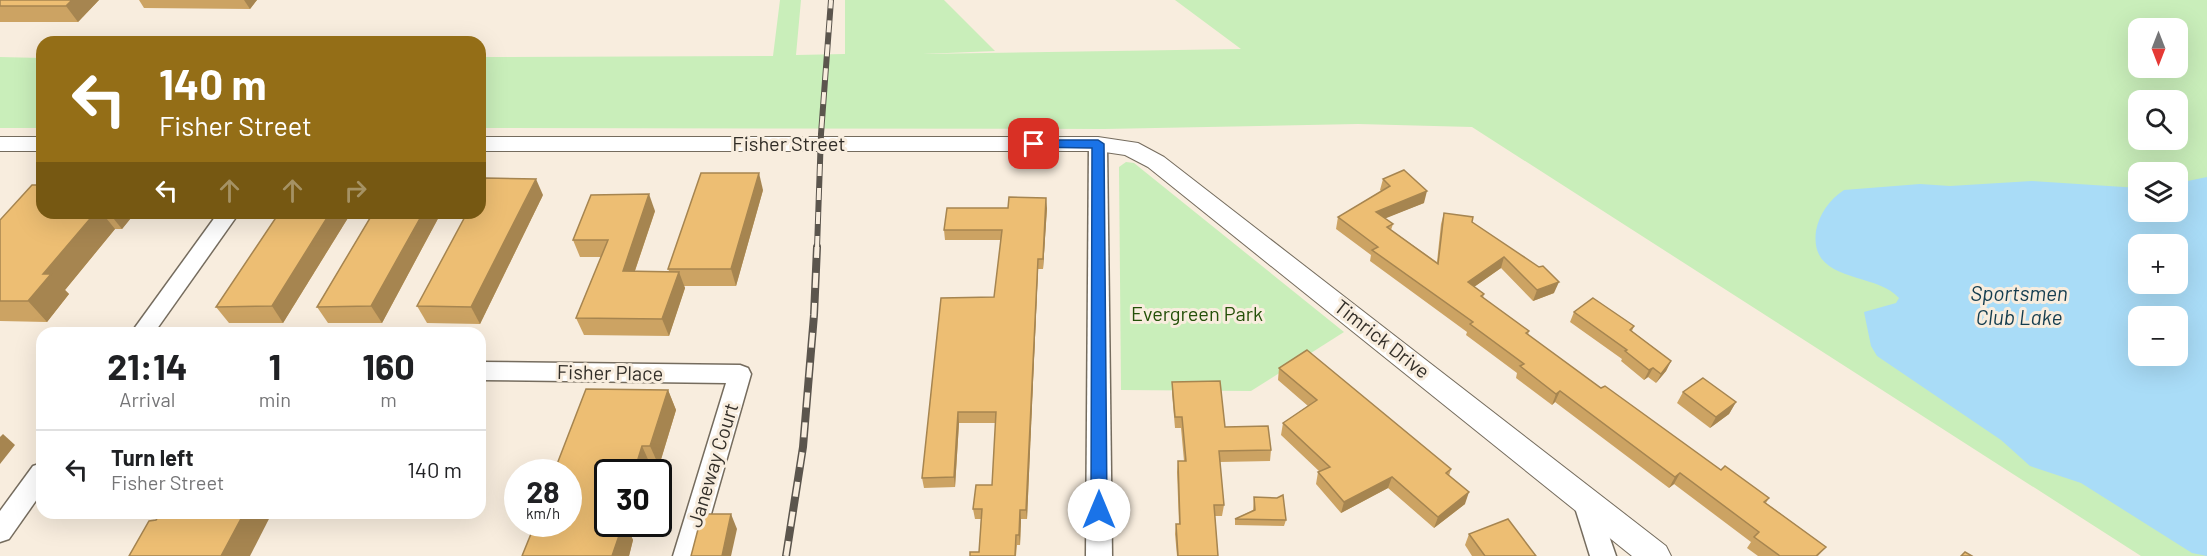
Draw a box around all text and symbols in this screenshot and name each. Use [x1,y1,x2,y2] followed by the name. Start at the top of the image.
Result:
[2128,18,2188,78] north arrow
[2128,18,2188,366] map controls
[159,58,267,108] text: 140 m
[60,60,138,138] icon: left
[2128,90,2188,150] button: search
[159,109,312,141] text: Fisher Street
[1008,118,1059,169] pin
[1017,127,1050,160] icon: arrive
[732,131,846,155] street label: Fisher Street
[2128,162,2188,222] button: layers
[150,174,183,207] icon: left
[213,174,246,207] icon: ahead
[276,174,309,207] icon: ahead
[339,174,372,207] icon: right
[2128,234,2188,294] button: +
[1970,280,2068,329] water label: Sportsmen Club Lake
[1330,294,1435,383] street label: Timrick Drive
[1131,301,1263,325] park label: Evergreen Park
[2128,306,2188,366] button: −
[107,344,187,387] text: 21:14
[268,344,281,387] text: 1
[362,344,415,387] text: 160
[557,359,663,385] street label: Fisher Place
[119,387,175,411] text: Arrival
[259,387,291,411] text: min
[380,387,397,411] text: m
[682,400,742,530] street label: Janeway Court
[111,444,194,470] text: Turn left
[60,453,93,486] icon: left
[407,456,462,482] text: 140 m
[594,459,672,537] speed limit sign: 30
[111,470,224,494] text: Fisher Street
[526,473,560,509] text: 28
[1067,478,1131,542] position arrow
[526,504,560,522] text: km/h

